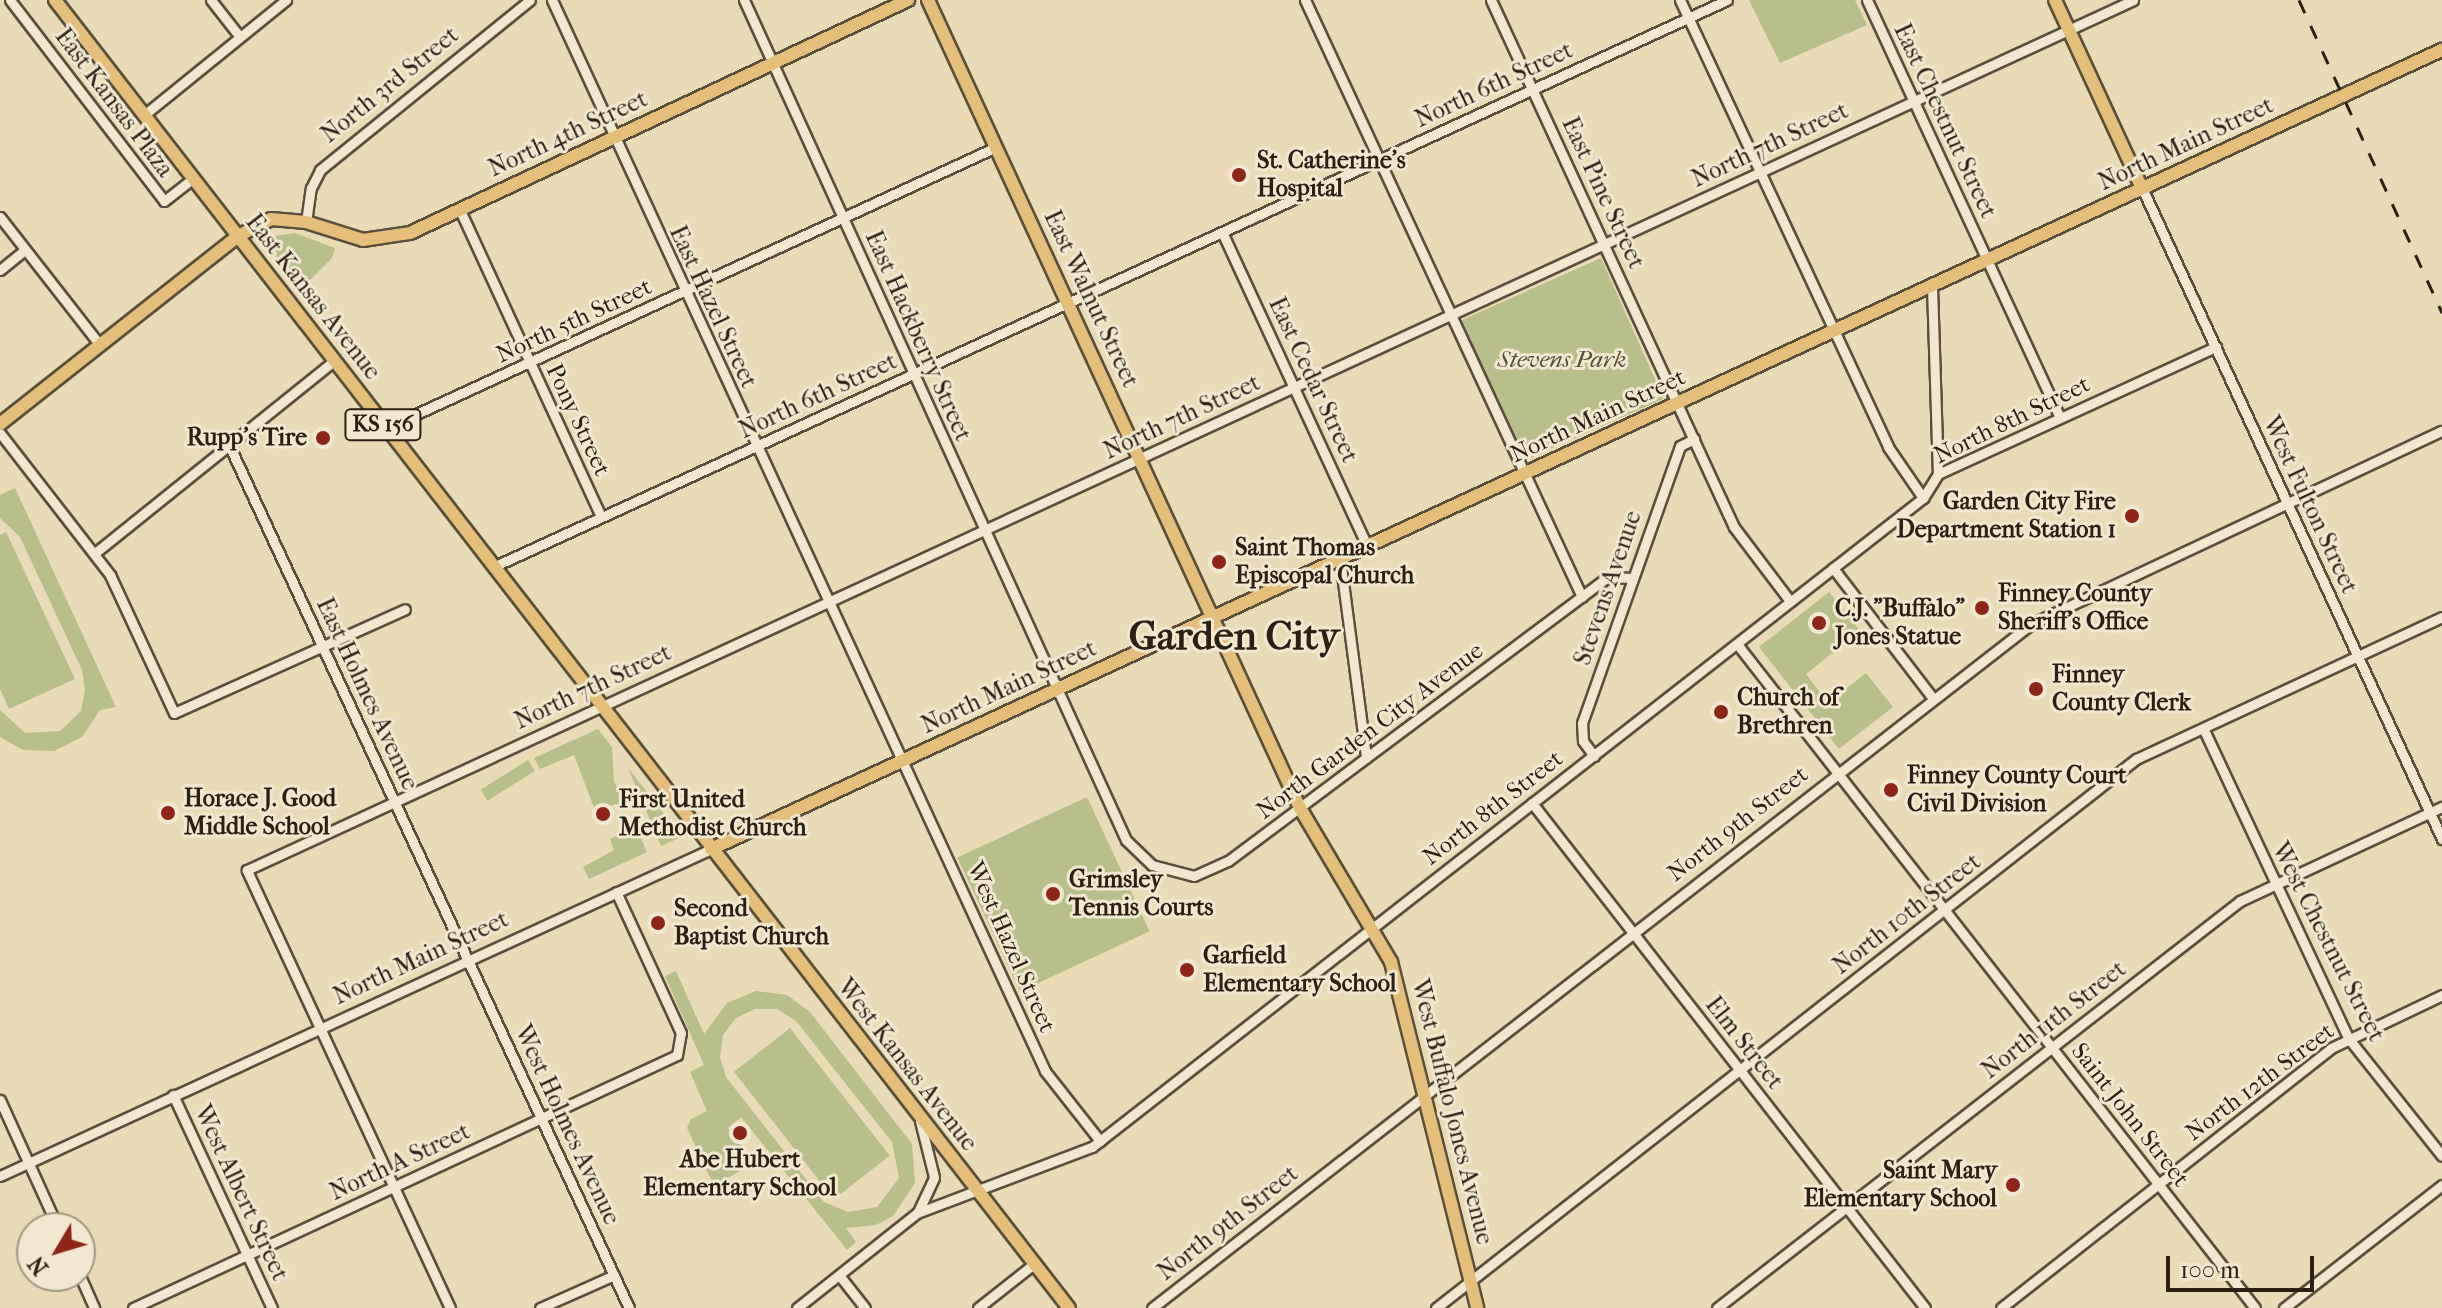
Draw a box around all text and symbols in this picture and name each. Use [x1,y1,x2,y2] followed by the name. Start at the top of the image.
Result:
[1887,19,2003,223] street label: East Chestnut Street
[315,21,465,149] street label: North 3rd Street
[49,23,179,183] street label: East Kansas Plaza
[1411,36,1577,134] street label: North 6th Street
[484,85,652,183] street label: North 4th Street
[2094,91,2278,197] street label: North Main Street
[1687,96,1853,194] street label: North 7th Street
[1555,113,1651,273] street label: East Pine Street
[1257,147,1406,203] place label: St. Catherine's Hospital
[1228,164,1250,186] marker: St. Catherine's Hospital
[1037,206,1145,392] street label: East Walnut Street
[239,208,387,386] street label: East Kansas Avenue
[663,221,763,393] street label: East Hazel Street
[859,226,977,446] street label: East Hackberry Street
[492,272,656,370] street label: North 5th Street
[1262,293,1364,467] street label: East Cedar Street
[1498,346,1626,374] park label: Stevens Park
[735,347,901,445] street label: North 6th Street
[540,359,616,481] street label: Pony Street
[1506,363,1690,469] street label: North Main Street
[1099,368,1265,466] street label: North 7th Street
[1929,370,2095,470] street label: North 8th Street
[343,407,423,443] road number: KS 156
[2256,412,2364,598] street label: West Fulton Street
[187,424,307,452] place label: Rupp's Tire
[314,429,332,447] marker: Rupp's Tire
[1896,488,2116,544] place label: Garden City Fire Department Station 1
[1568,507,1648,669] street label: Stevens Avenue
[2123,507,2141,525] marker: Garden City Fire Department Station 1
[1235,534,1414,590] place label: Saint Thomas Episcopal Church
[1210,553,1228,571] marker: Saint Thomas Episcopal Church
[1998,580,2152,636] place label: Finney County Sheriff's Office
[310,593,424,795] street label: East Holmes Avenue
[1835,595,1965,651] place label: C.J. "Buffalo" Jones Statue
[1973,599,1991,617] marker: Finney County Sheriff's Office
[1129,612,1339,660] district label: Garden City
[1810,614,1828,632] marker: C.J. "Buffalo" Jones Statue
[917,634,1101,740] street label: North Main Street
[1251,636,1489,826] street label: North Garden City Avenue
[510,638,676,736] street label: North 7th Street
[2052,661,2191,717] place label: Finney County Clerk
[2027,680,2045,698] marker: Finney County Clerk
[1737,684,1839,740] place label: Church of Brethren
[1712,703,1730,721] marker: Church of Brethren
[1417,744,1569,872] street label: North 8th Street
[1662,760,1814,888] street label: North 9th Street
[1907,762,2127,818] place label: Finney County Court Civil Division
[1882,781,1900,799] marker: Finney County Court Civil Division
[184,785,336,841] place label: Horace J. Good Middle School
[619,786,806,842] place label: First United Methodist Church
[159,804,177,822] marker: Horace J. Good Middle School
[594,805,612,823] marker: First United Methodist Church
[2265,838,2391,1046] street label: West Chestnut Street
[1827,847,1987,981] street label: North 10th Street
[960,857,1062,1037] street label: West Hazel Street
[1069,866,1213,922] place label: Grimsley Tennis Courts
[1044,885,1062,903] marker: Grimsley Tennis Courts
[674,895,829,951] place label: Second Baptist Church
[329,905,513,1011] street label: North Main Street
[649,914,667,932] marker: Second Baptist Church
[1203,942,1396,998] place label: Garfield Elementary School
[1976,955,2132,1085] street label: North 11th Street
[1178,961,1196,979] marker: Garfield Elementary School
[831,973,983,1157] street label: West Kansas Avenue
[1405,976,1499,1248] street label: West Buffalo Jones Avenue
[1699,991,1789,1095] street label: Elm Street
[2180,1017,2340,1147] street label: North 12th Street
[508,1021,626,1229] street label: West Holmes Avenue
[2065,1037,2195,1193] street label: Saint John Street
[188,1101,294,1285] street label: West Albert Street
[325,1117,475,1207] street label: North A Street
[731,1124,749,1142] marker: Abe Hubert Elementary School
[643,1146,837,1202] place label: Abe Hubert Elementary School
[1804,1157,1997,1213] place label: Saint Mary Elementary School
[1152,1159,1304,1287] street label: North 9th Street
[2004,1176,2022,1194] marker: Saint Mary Elementary School
[16,1212,96,1292] north arrow
[2170,1240,2318,1290] scale bar
[23,1251,54,1280] text: N
[2180,1256,2240,1284] text: 100 m

